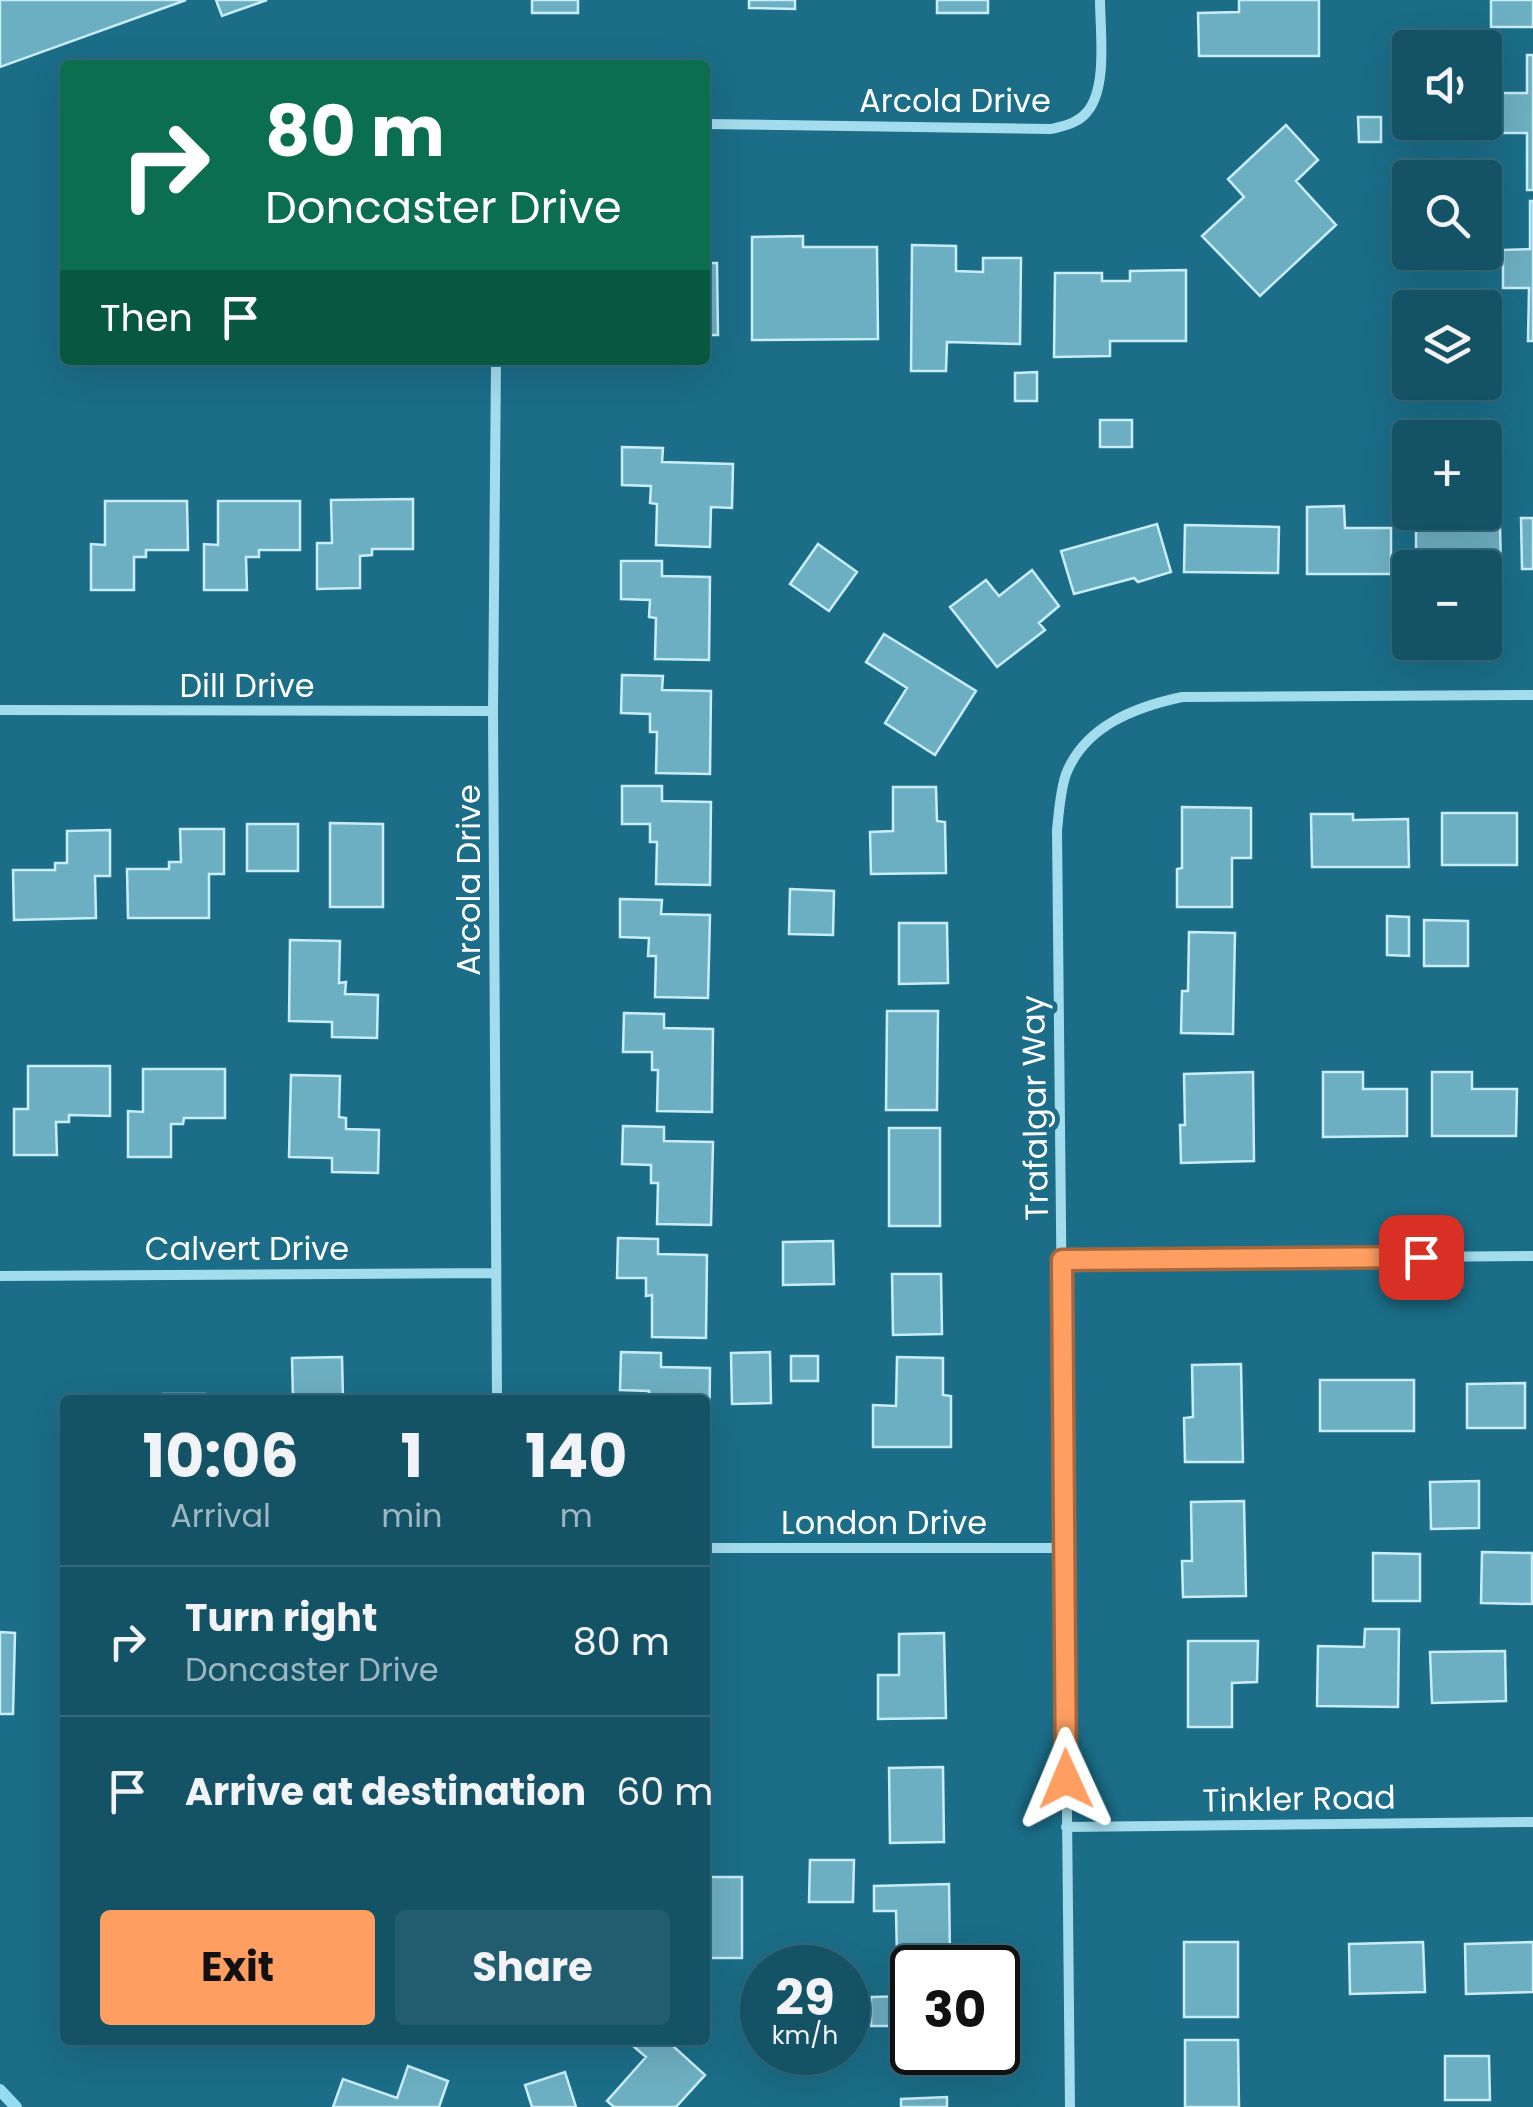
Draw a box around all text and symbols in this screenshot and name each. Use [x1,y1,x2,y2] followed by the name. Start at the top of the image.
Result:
[1392,30,1502,660] map controls
[1392,30,1502,140] button: sound
[859,78,1051,123] street label: Arcola Drive
[265,82,445,181] text: 80 m
[100,100,230,230] icon: right
[1392,160,1502,270] button: search
[265,176,622,239] text: Doncaster Drive
[213,290,268,345] icon: arrive
[1392,290,1502,400] button: layers
[100,291,193,344] text: Then
[1392,420,1502,530] button: +
[1392,550,1502,660] button: −
[179,663,315,708] street label: Dill Drive
[446,784,491,976] street label: Arcola Drive
[1010,995,1059,1221] street label: Trafalgar Way
[1379,1215,1464,1300] pin
[145,1226,349,1271] street label: Calvert Drive
[1394,1230,1449,1285] icon: arrive
[143,1414,299,1498] text: 10:06
[401,1414,423,1498] text: 1
[525,1414,627,1498] text: 140
[170,1493,271,1538] text: Arrival
[381,1493,443,1538] text: min
[560,1493,593,1538] text: m
[781,1500,987,1545] street label: London Drive
[185,1591,377,1644] text: Turn right
[100,1614,155,1669] icon: right
[573,1615,670,1668] text: 80 m
[185,1647,439,1692] text: Doncaster Drive
[1014,1727,1118,1831] position arrow
[100,1764,155,1819] icon: arrive
[185,1765,586,1818] text: Arrive at destination
[616,1765,714,1818] text: 60 m
[1202,1774,1396,1823] street label: Tinkler Road
[100,1910,375,2025] button: Exit
[395,1910,670,2025] button: Share
[890,1945,1020,2075] speed limit sign: 30
[775,1962,835,2033] text: 29
[772,2018,838,2053] text: km/h

